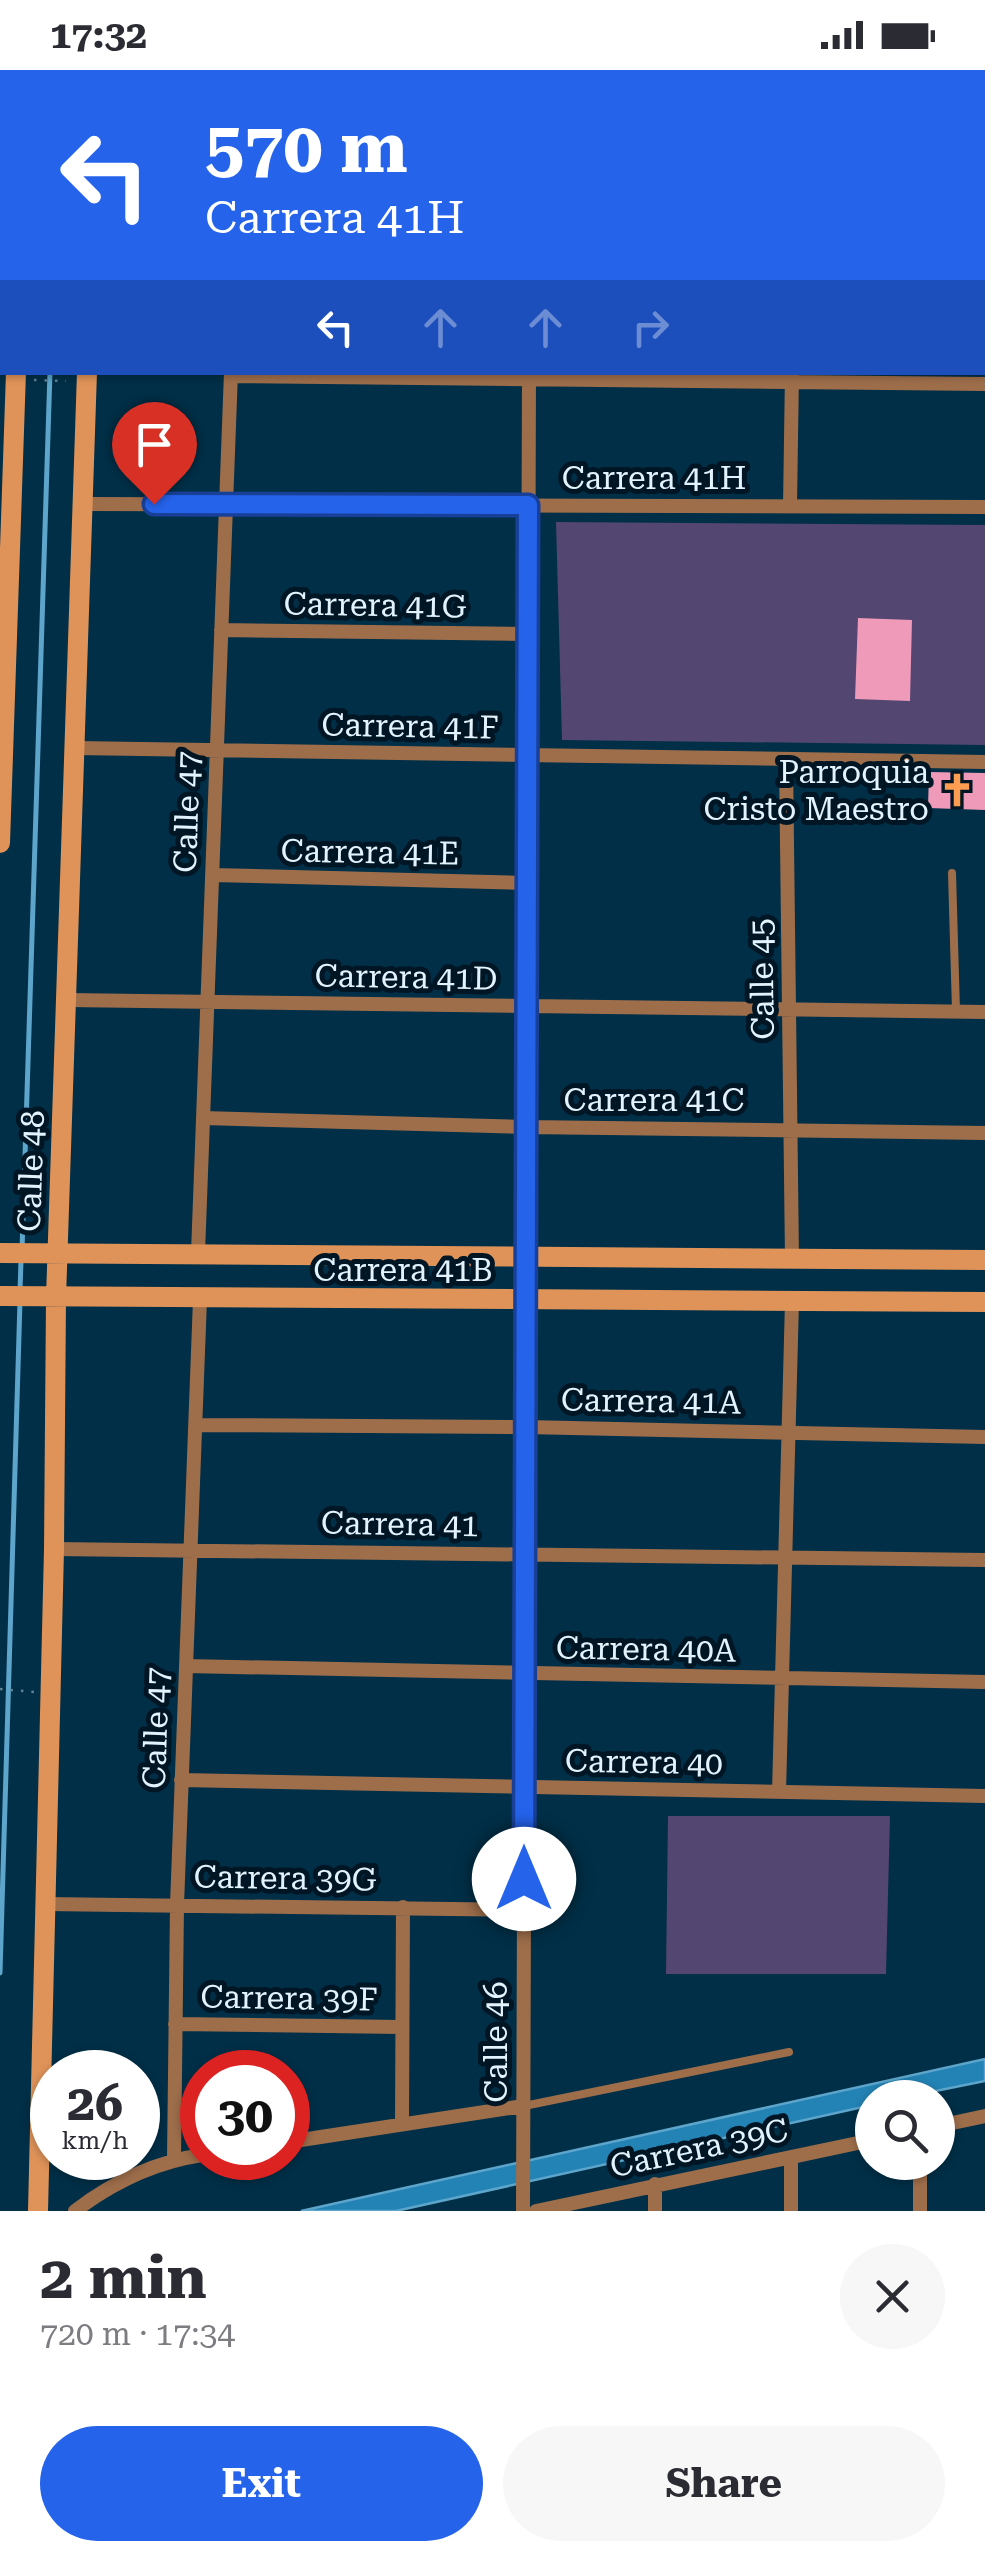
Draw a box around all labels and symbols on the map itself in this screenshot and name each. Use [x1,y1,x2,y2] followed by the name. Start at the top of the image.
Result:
[112,402,197,505] pin
[562,459,746,497] street label: Carrera 41H
[283,584,467,626] street label: Carrera 41G
[321,705,499,747] street label: Carrera 41F
[166,751,208,873] street label: Calle 47
[703,753,929,828] place label: Parroquia Cristo Maestro
[938,771,976,809] church icon: Parroquia Cristo Maestro
[280,831,460,873] street label: Carrera 41E
[742,918,782,1040] street label: Calle 45
[314,956,498,998] street label: Carrera 41D
[564,1081,744,1119] street label: Carrera 41C
[10,1110,52,1232] street label: Calle 48
[313,1251,493,1289] street label: Carrera 41B
[561,1380,742,1422] street label: Carrera 41A
[321,1504,479,1544] street label: Carrera 41
[556,1628,737,1670] street label: Carrera 40A
[135,1667,177,1789] street label: Calle 47
[565,1742,723,1782] street label: Carrera 40
[472,1827,576,1931] position arrow
[193,1857,377,1899] street label: Carrera 39G
[200,1977,378,2019] street label: Carrera 39F
[477,1981,515,2103] street label: Calle 46
[180,2050,310,2180] speed limit sign: 30
[607,2111,791,2185] street label: Carrera 39C

